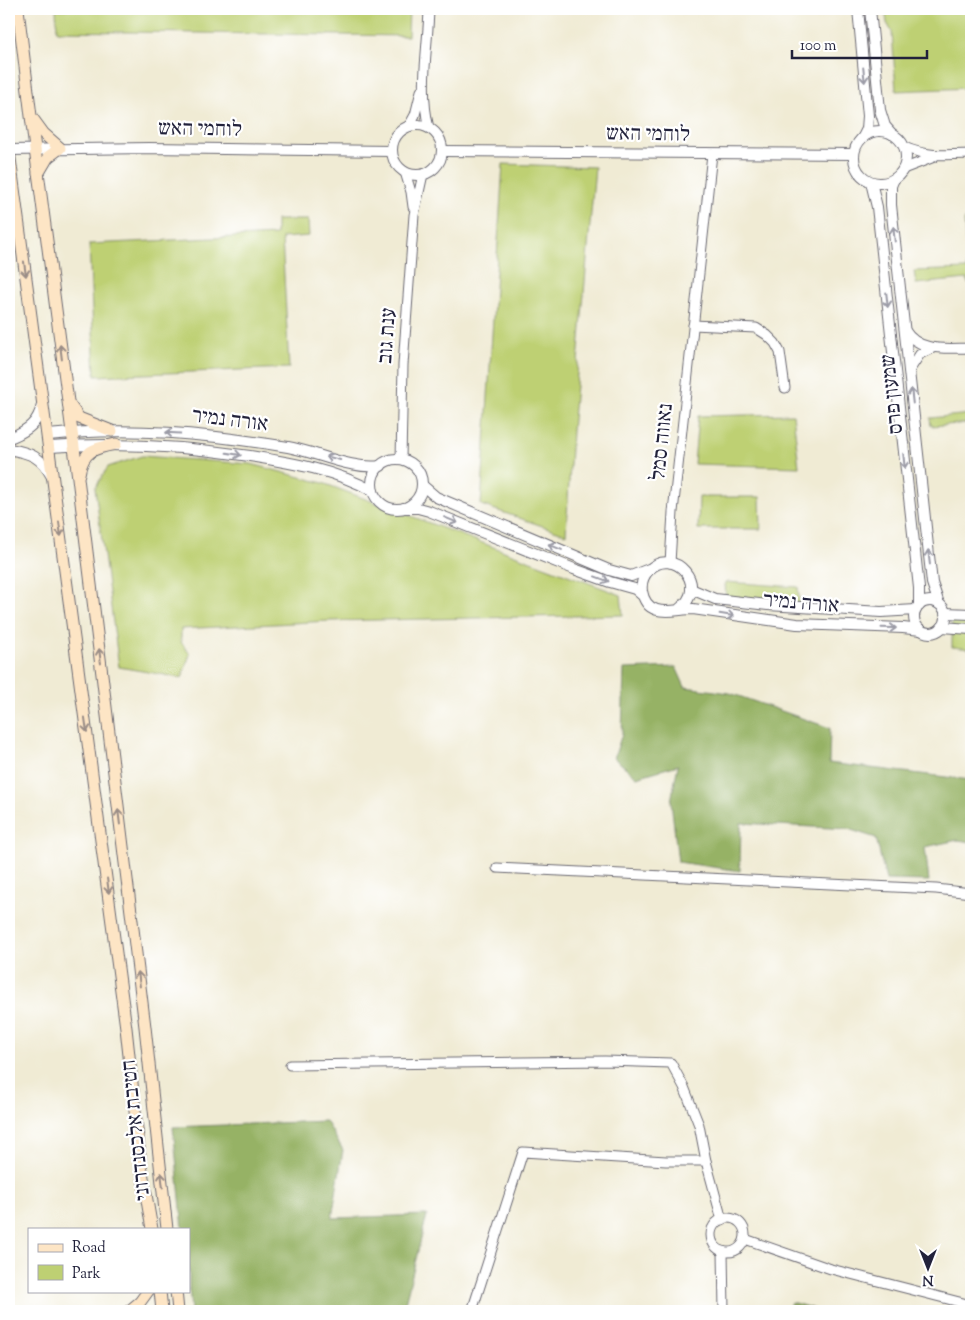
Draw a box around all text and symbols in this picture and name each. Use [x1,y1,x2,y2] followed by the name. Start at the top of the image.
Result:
[792,28,928,60] scale bar
[800,36,837,57] text: 100 m
[859,66,869,82] one-way arrow
[158,114,242,146] street label: לוחמי האש
[606,119,690,151] street label: לוחמי האש
[889,226,899,242] one-way arrow
[20,260,30,276] one-way arrow
[882,291,892,307] one-way arrow
[371,307,405,365] street label: ענת גוב
[56,345,66,361] one-way arrow
[874,352,912,436] street label: שמעון פרס
[907,388,917,404] one-way arrow
[190,401,270,441] street label: אורה נמיר
[644,402,682,482] street label: נאווה סמל
[165,428,181,437] one-way arrow
[226,449,242,459] one-way arrow
[325,453,341,463] one-way arrow
[900,453,909,469] one-way arrow
[442,516,458,525] one-way arrow
[56,521,66,537] one-way arrow
[548,541,563,551] one-way arrow
[924,549,934,565] one-way arrow
[594,575,609,584] one-way arrow
[762,586,840,622] street label: אורה נמיר
[719,610,735,620] one-way arrow
[881,623,897,632] one-way arrow
[95,648,105,664] one-way arrow
[82,717,92,733] one-way arrow
[114,810,124,826] one-way arrow
[103,878,113,894] one-way arrow
[134,971,144,987] one-way arrow
[115,1058,159,1202] street label: חטיבת אלכסנדרוני
[157,1173,167,1189] one-way arrow
[28,1228,190,1292] legend
[72,1238,106,1259] text: Road
[902,1242,952,1292] north arrow
[72,1264,101,1285] text: Park
[922,1269,934,1289] text: N

